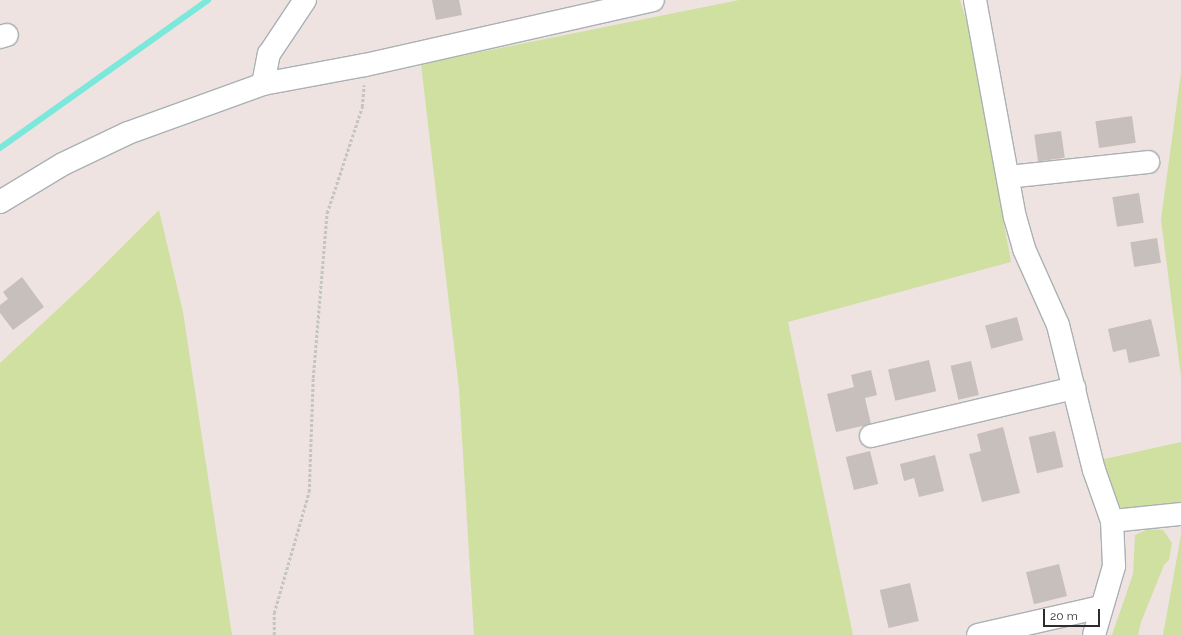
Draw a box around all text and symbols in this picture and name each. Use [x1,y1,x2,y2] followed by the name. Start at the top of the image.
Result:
[1045,601,1102,627] scale bar
[1050,609,1078,623] text: 20 m

